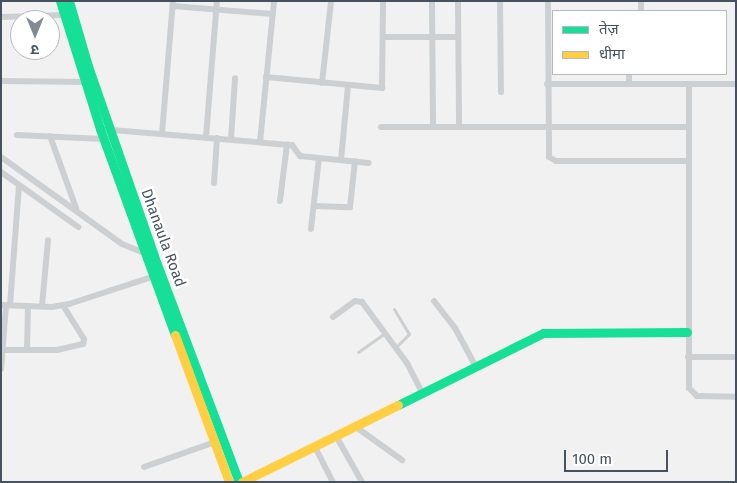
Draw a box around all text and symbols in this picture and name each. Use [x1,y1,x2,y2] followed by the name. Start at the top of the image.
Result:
[10,10,60,60] north arrow
[552,10,727,75] legend
[599,20,619,38] text: तेज़
[31,41,39,58] text: उ
[599,45,625,63] text: धीमा
[137,186,189,290] street label: Dhanaula Road
[567,440,671,472] scale bar
[572,450,612,468] text: 100 m

